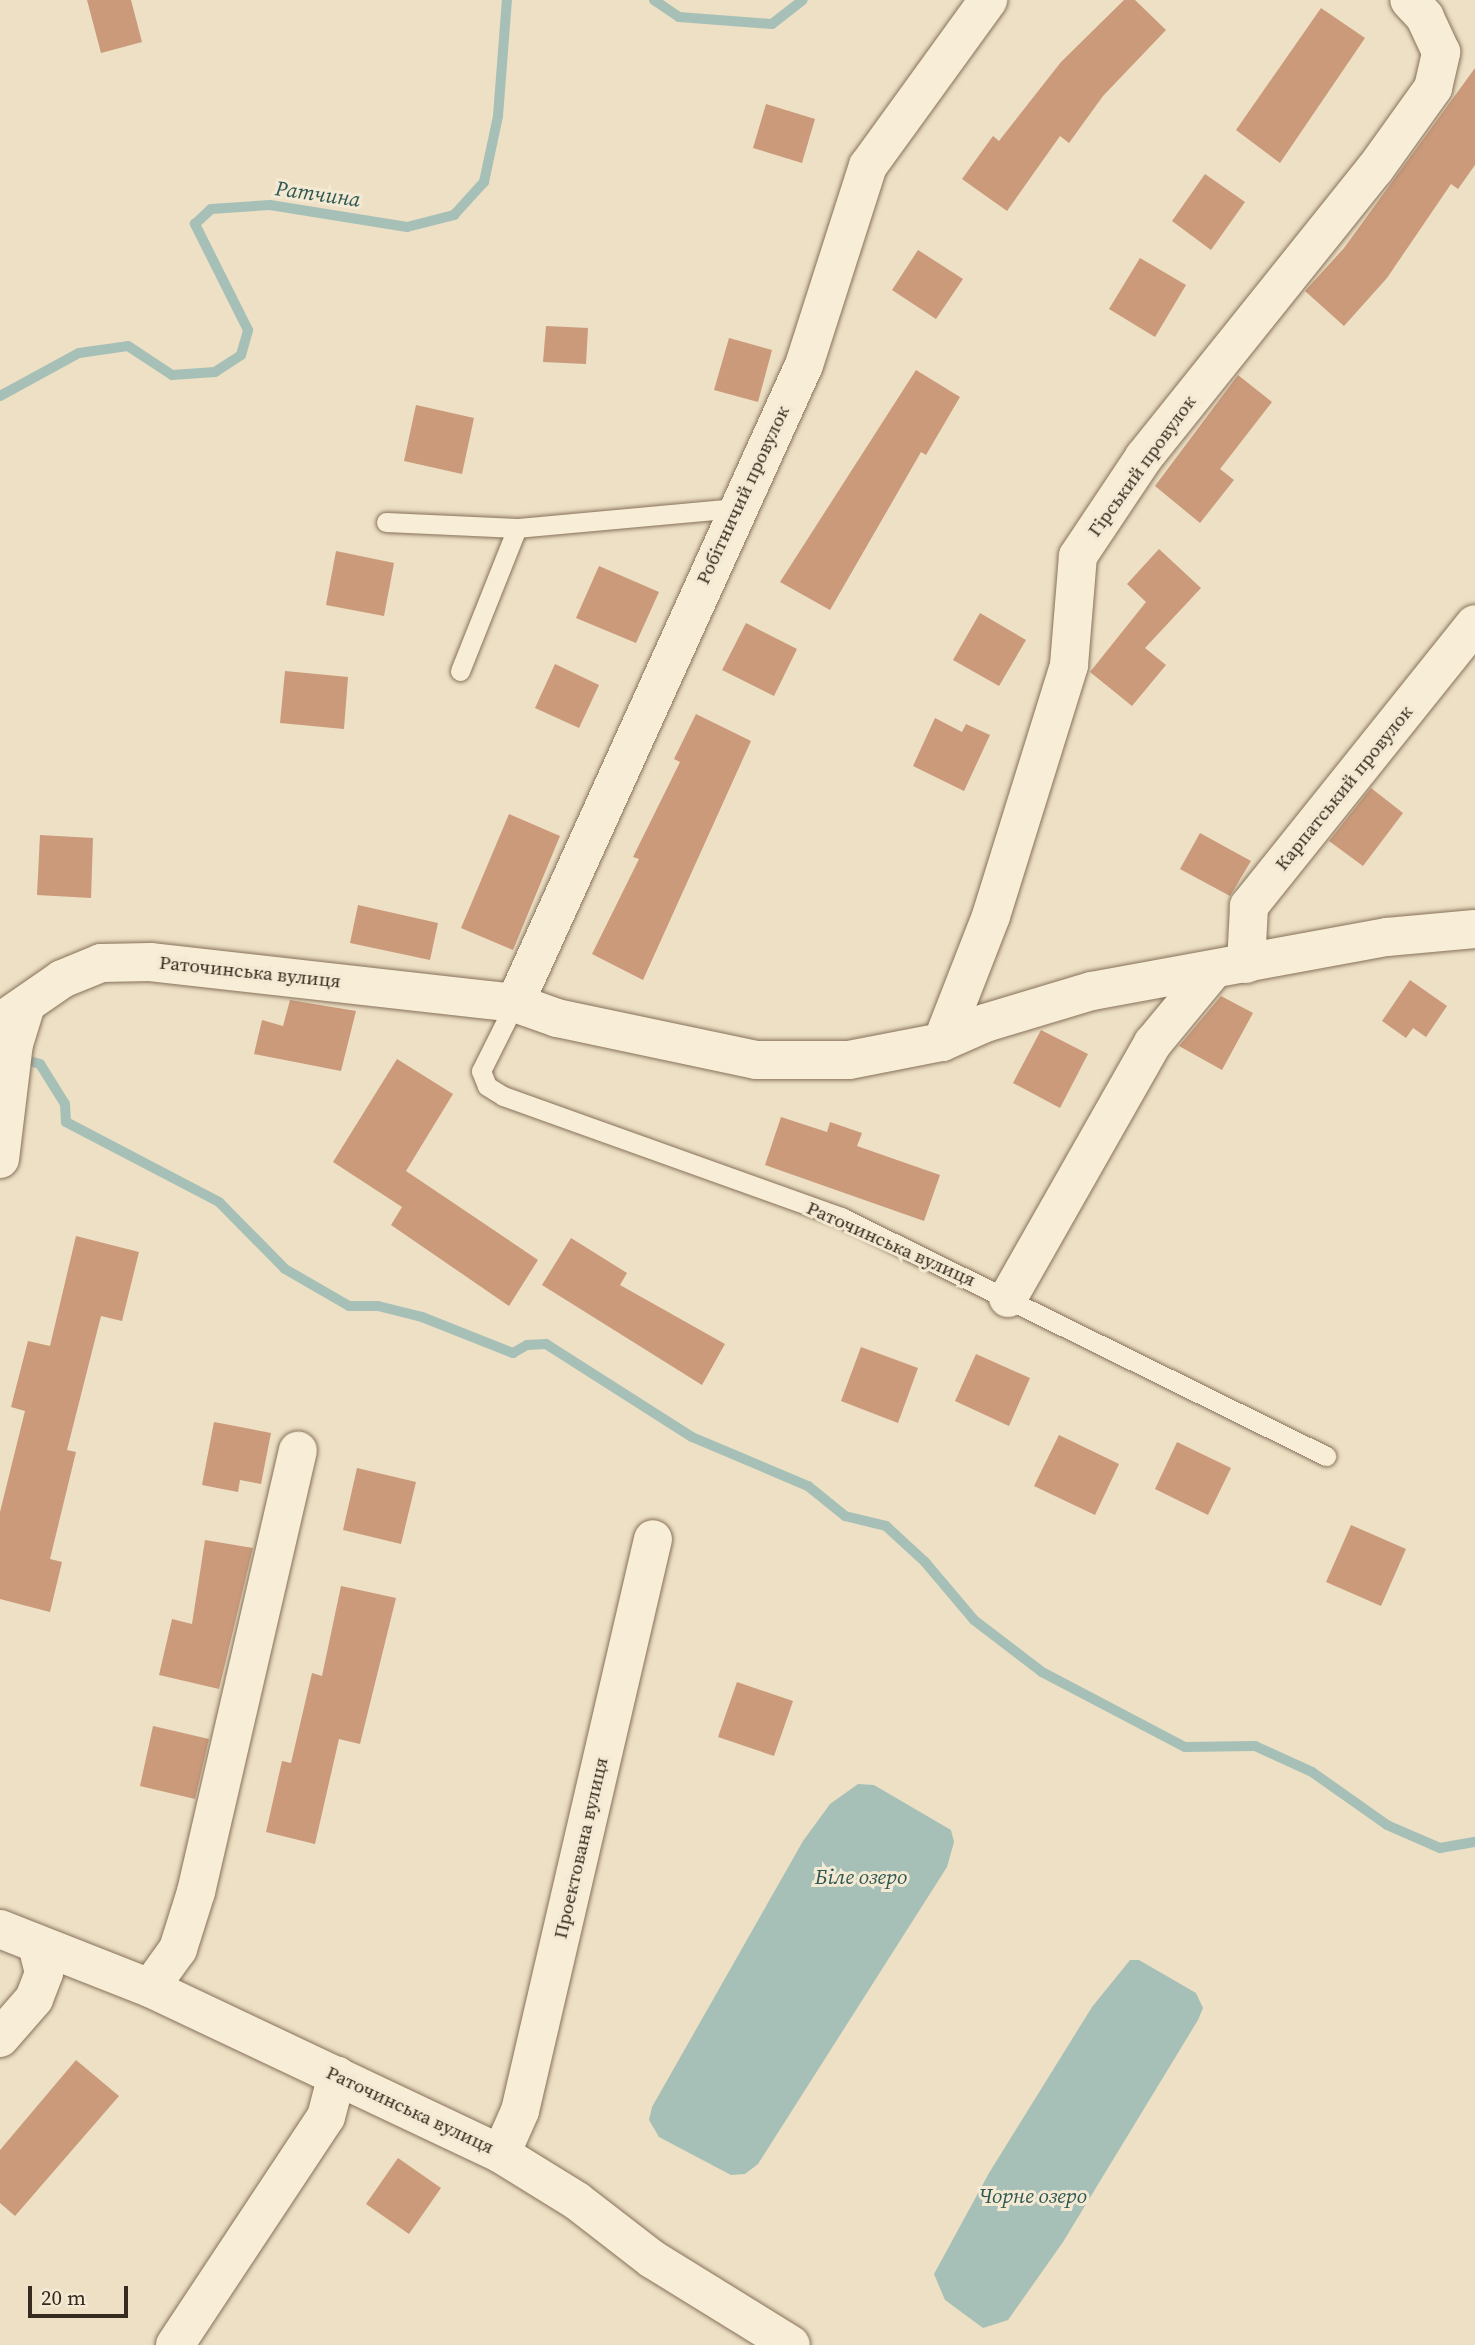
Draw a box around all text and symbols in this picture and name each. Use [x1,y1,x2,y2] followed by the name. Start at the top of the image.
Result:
[274,176,362,212] water label: Ратчина
[1083,391,1201,541] street label: Гірський провулок
[692,402,794,588] street label: Робітничий провулок
[1270,701,1418,875] street label: Карпатський провулок
[158,951,342,993] street label: Раточинська вулиця
[803,1197,979,1291] street label: Раточинська вулиця
[549,1755,613,1941] street label: Проектована вулиця
[815,1864,907,1890] water label: Біле озеро
[323,2061,497,2159] street label: Раточинська вулиця
[979,2183,1087,2209] water label: Чорне озеро
[32,2272,131,2316] scale bar
[41,2283,86,2312] text: 20 m

